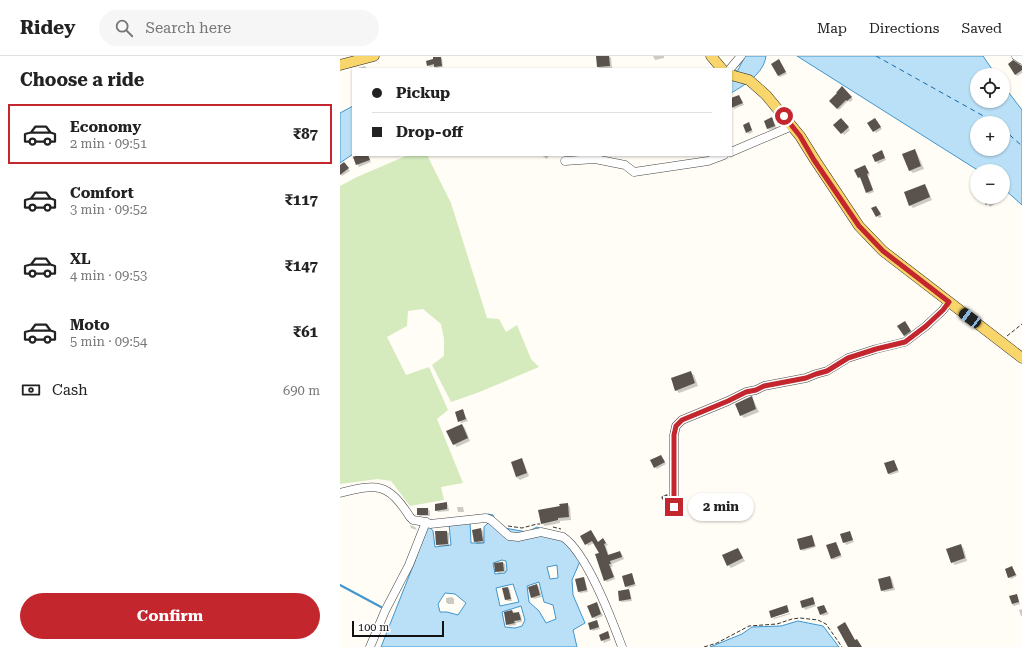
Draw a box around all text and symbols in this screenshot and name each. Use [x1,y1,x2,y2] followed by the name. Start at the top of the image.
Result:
[99,10,379,46] search box
[20,16,75,39] text: Ridey
[113,17,135,39] icon: search
[145,19,231,37] text: Search here
[817,20,847,36] text: Map
[869,20,939,36] text: Directions
[961,20,1002,36] text: Saved
[970,68,1010,204] map controls
[970,68,1010,108] button: locate
[20,69,144,90] text: Choose a ride
[396,84,450,102] text: Pickup
[775,107,793,125] route start
[22,116,58,152] icon: car
[970,116,1010,156] button: +
[70,118,141,136] text: Economy
[396,123,463,141] text: Drop-off
[293,125,318,143] text: ₹87
[70,136,147,151] text: 2 min · 09:51
[970,164,1010,204] button: −
[22,182,58,218] icon: car
[70,184,134,202] text: Comfort
[284,191,318,209] text: ₹117
[70,202,147,217] text: 3 min · 09:52
[22,248,58,284] icon: car
[70,250,91,268] text: XL
[284,257,318,275] text: ₹147
[70,268,147,283] text: 4 min · 09:53
[957,306,983,330] car
[22,314,58,350] icon: car
[70,316,110,334] text: Moto
[293,323,318,341] text: ₹61
[70,334,147,349] text: 5 min · 09:54
[20,379,42,401] icon: cash
[52,381,88,399] text: Cash
[283,383,320,398] text: 690 m
[688,493,754,521] callout: 2 min
[665,498,683,516] route end
[703,499,739,514] text: 2 min
[20,593,320,639] button: Confirm
[352,619,444,638] scale bar
[358,621,389,634] text: 100 m

